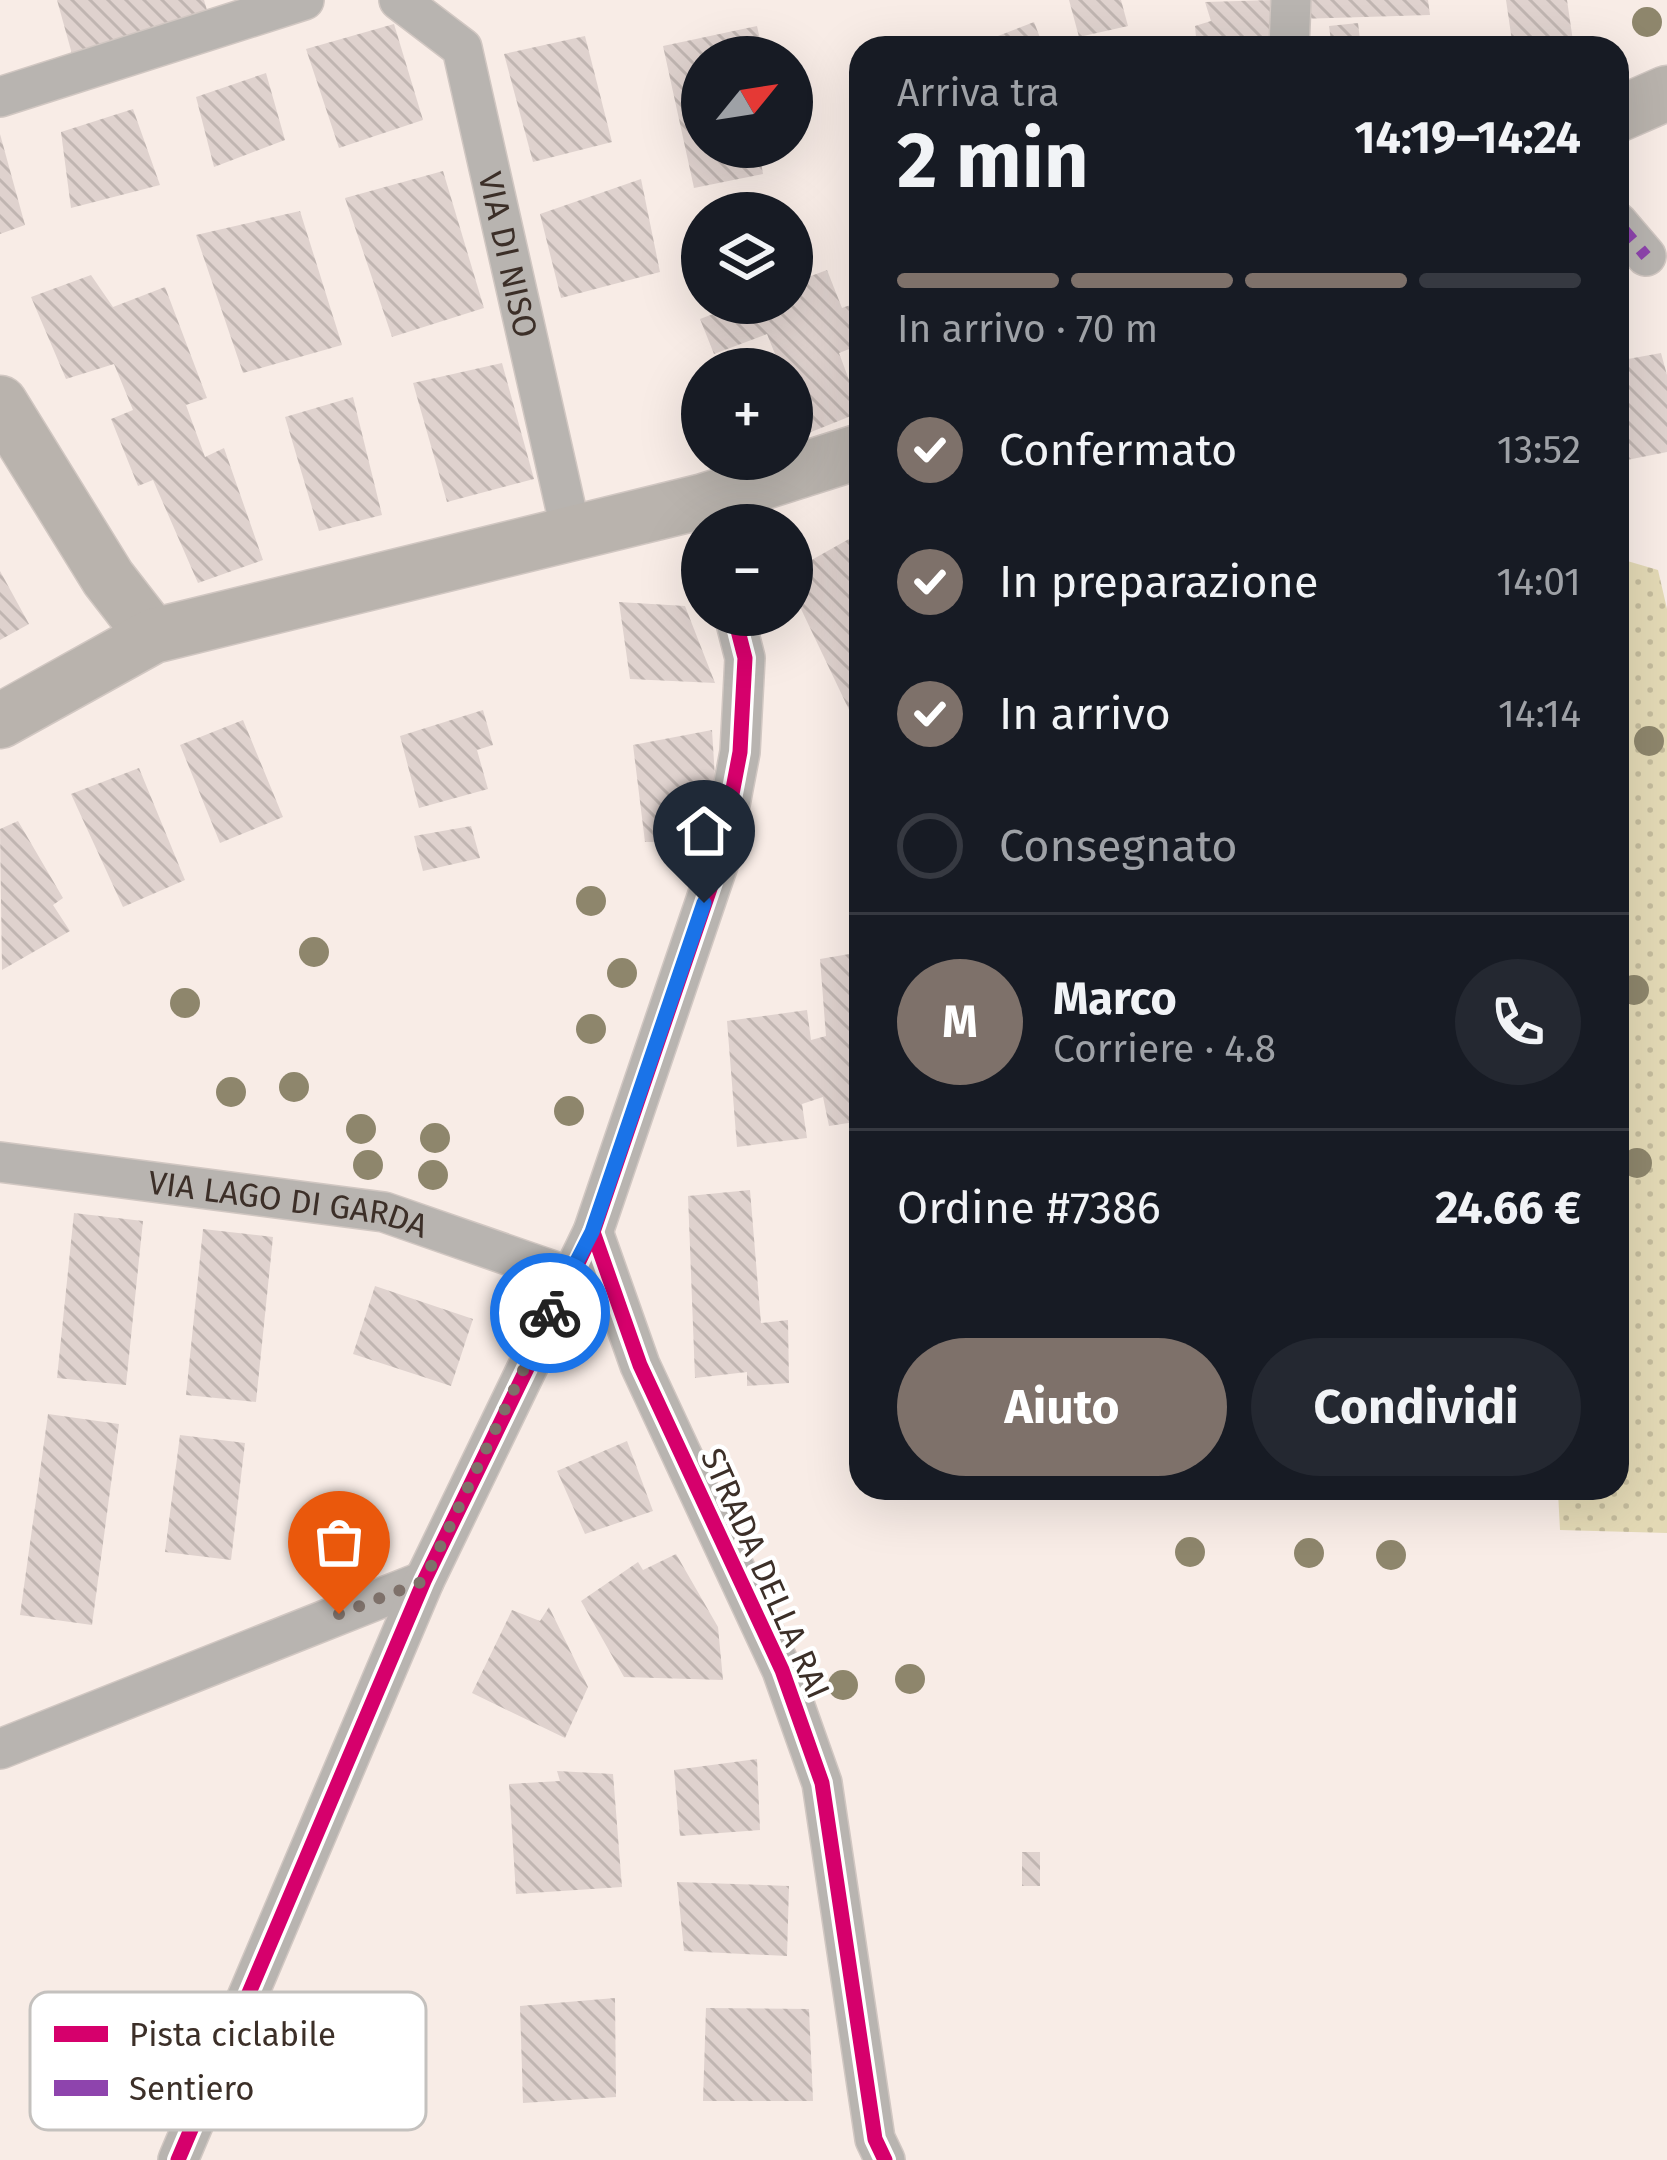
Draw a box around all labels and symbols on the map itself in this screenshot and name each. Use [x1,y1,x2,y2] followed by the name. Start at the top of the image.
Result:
[681,36,813,168] north arrow
[470,168,546,342] street label: VIA DI NISO
[653,780,755,903] pin
[146,1162,433,1247] street label: VIA LAGO DI GARDA
[490,1253,610,1373] courier
[692,1442,838,1705] street label: STRADA DELLA RAI
[288,1491,390,1614] pin
[30,1992,426,2130] legend
[129,2015,336,2055] text: Pista ciclabile
[129,2069,255,2109] text: Sentiero

